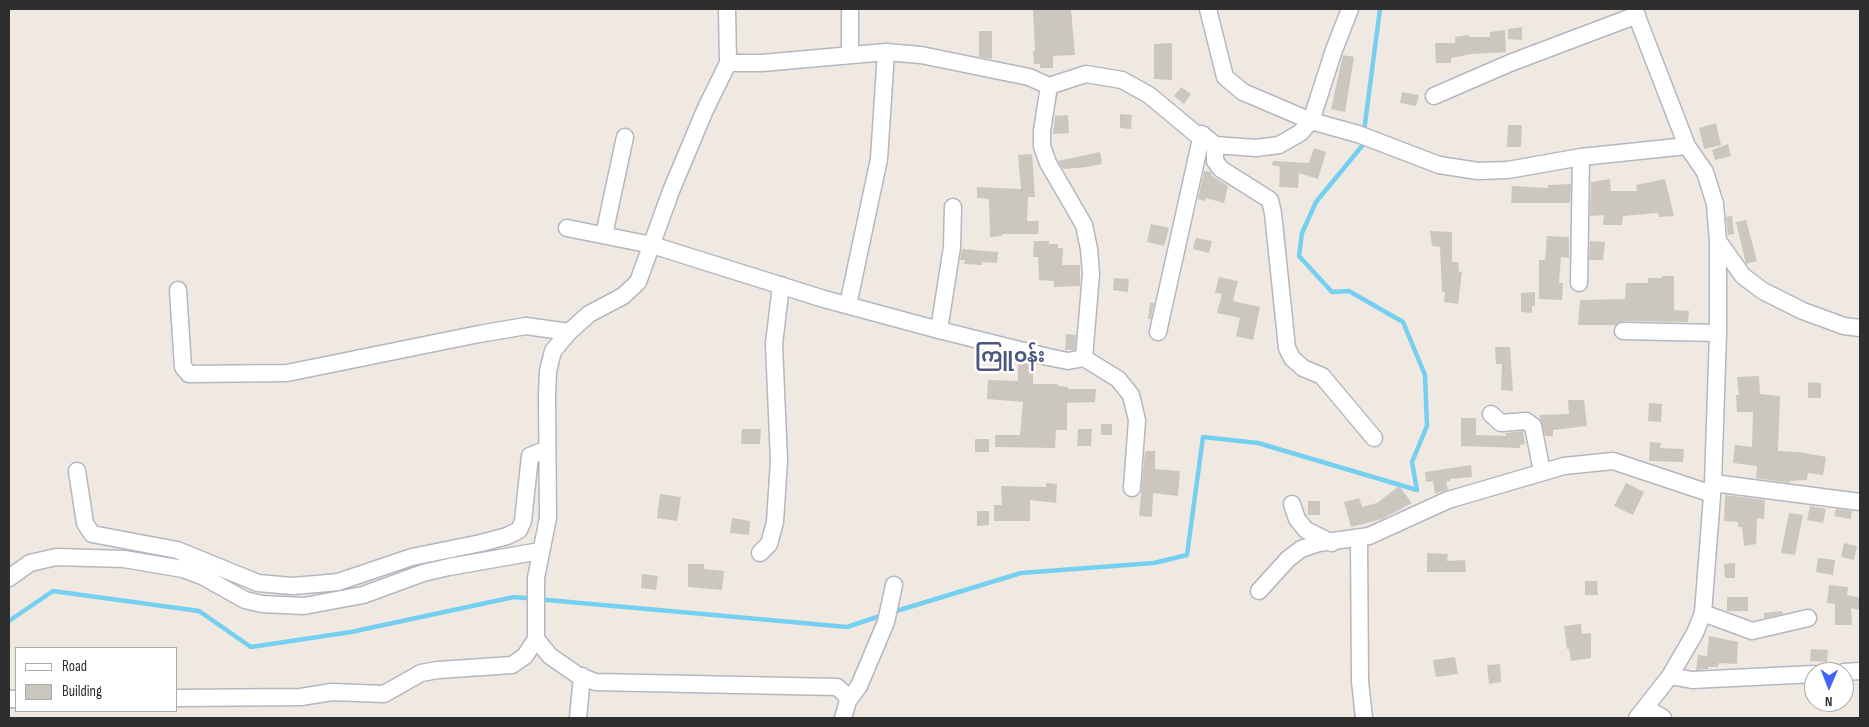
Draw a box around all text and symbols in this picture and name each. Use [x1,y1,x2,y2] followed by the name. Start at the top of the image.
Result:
[975,346,1045,368] district label: ကြူဝန်း
[15,647,178,712] legend
[62,657,87,676] text: Road
[1804,662,1854,712] north arrow
[62,682,102,701] text: Building
[1825,693,1833,710] text: N

